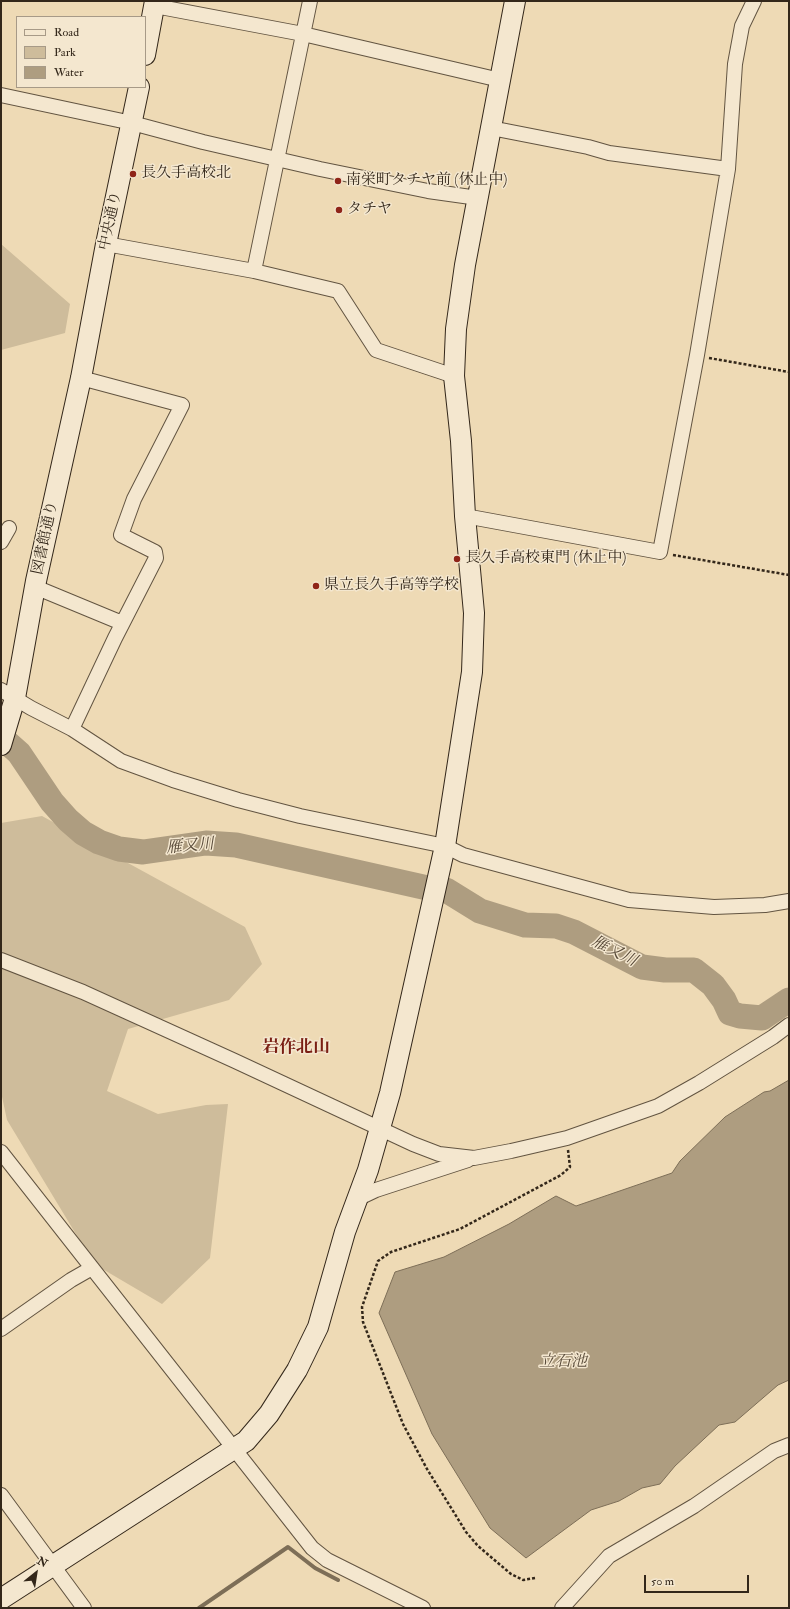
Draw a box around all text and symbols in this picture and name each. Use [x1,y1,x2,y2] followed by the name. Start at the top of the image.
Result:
[16,16,146,88] legend
[54,25,79,40] text: Road
[54,45,76,60] text: Park
[54,65,83,80] text: Water
[141,165,231,183] place label: 長久手高校北
[128,169,138,179] marker: 長久手高校北
[346,172,507,190] place label: 南栄町タチヤ前 (休止中)
[333,176,343,186] marker: 南栄町タチヤ前 (休止中)
[96,190,126,252] street label: 中央通り
[347,201,392,219] place label: タチヤ
[334,205,344,215] marker: タチヤ
[29,499,63,577] street label: 図書館通り
[465,550,626,568] place label: 長久手高校東門 (休止中)
[452,554,462,564] marker: 長久手高校東門 (休止中)
[324,577,459,595] place label: 県立長久手高等学校
[311,581,321,591] marker: 県立長久手高等学校
[165,835,215,859] water label: 雁又川
[588,933,640,971] water label: 雁又川
[262,1038,330,1058] district label: 岩作北山
[539,1353,587,1373] water label: 立石池
[16,1553,56,1593] north arrow
[35,1554,50,1570] text: N
[646,1567,751,1593] scale bar
[651,1574,674,1589] text: 50 m

